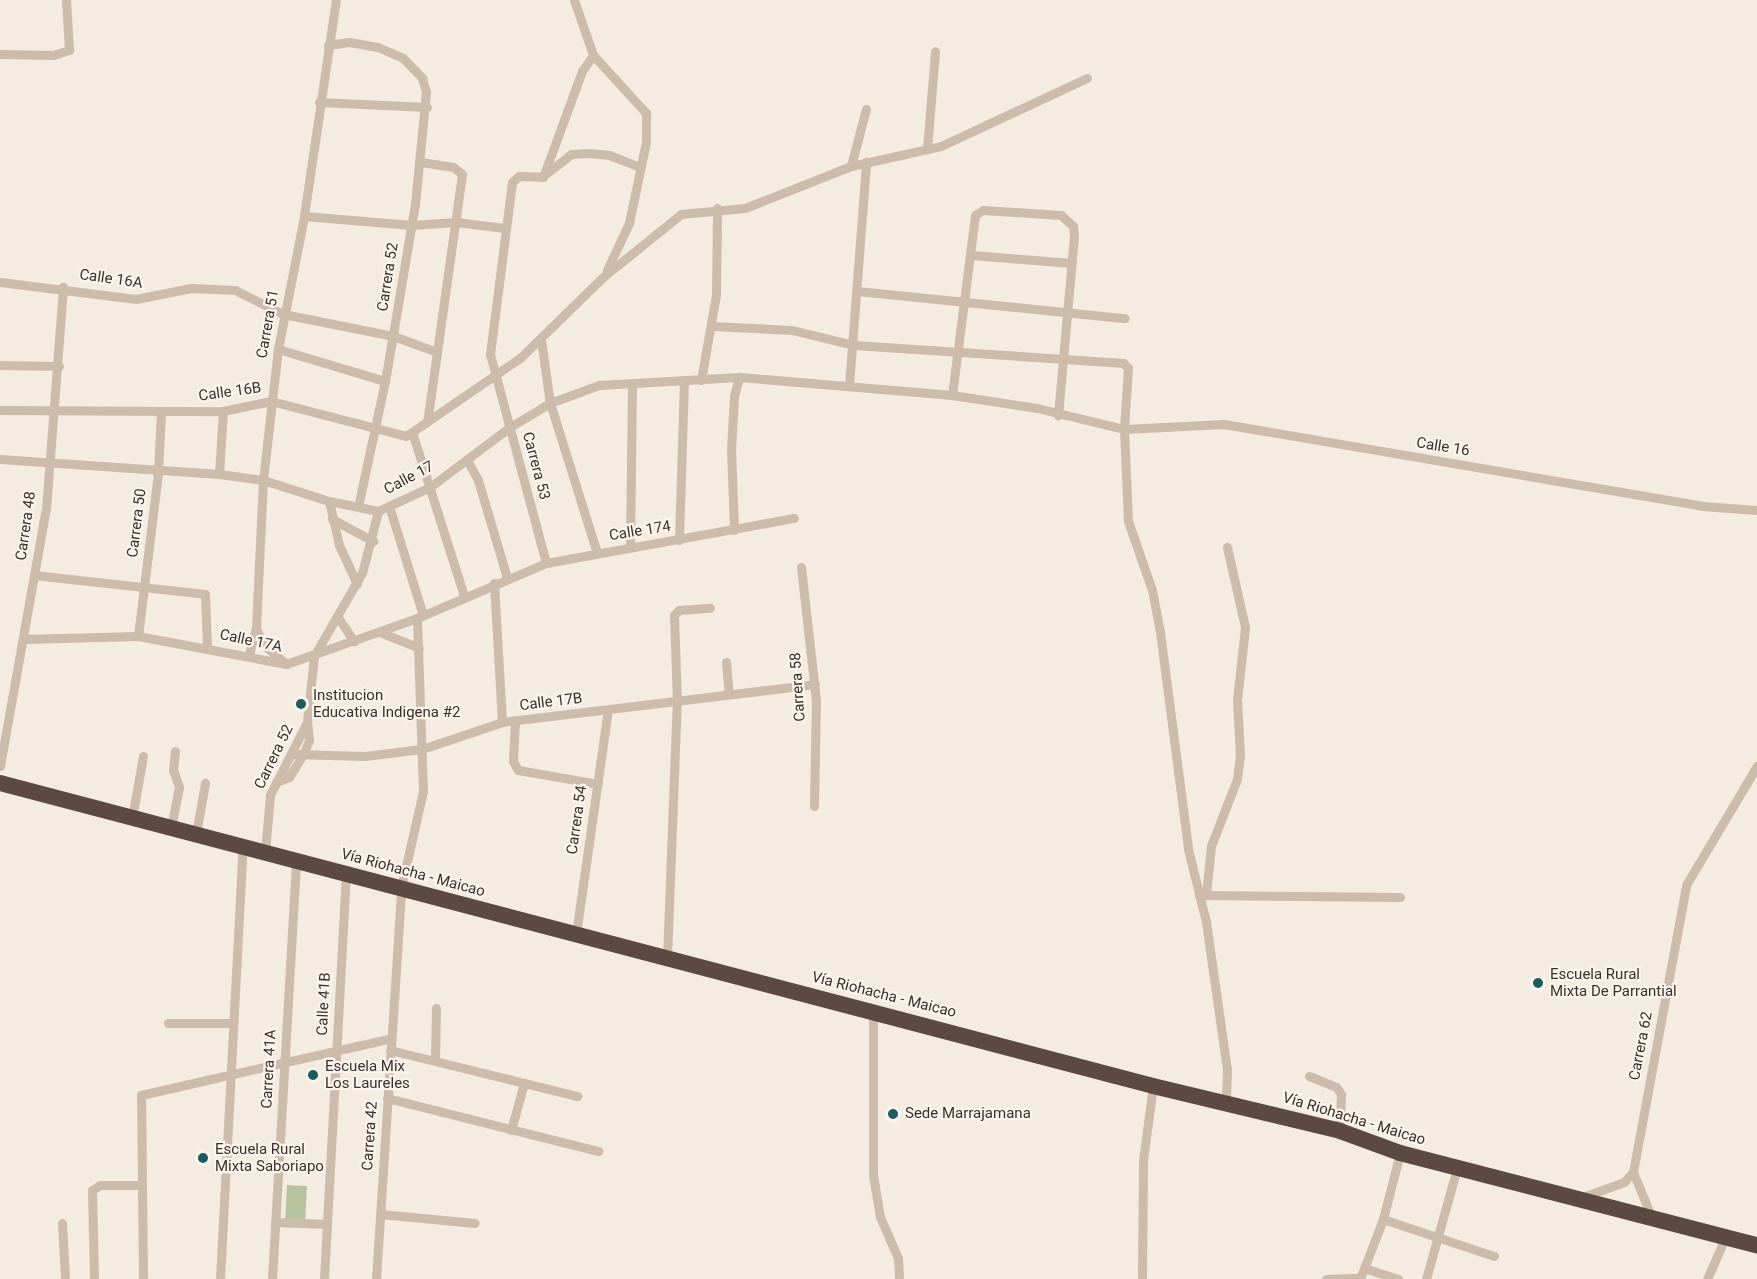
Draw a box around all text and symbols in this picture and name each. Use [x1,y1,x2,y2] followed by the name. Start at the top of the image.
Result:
[374,241,402,313] street label: Carrera 52
[78,266,144,292] street label: Calle 16A
[253,288,283,360] street label: Carrera 51
[198,379,262,405] street label: Calle 16B
[518,430,554,502] street label: Carrera 53
[1415,434,1471,460] street label: Calle 16
[381,457,437,499] street label: Calle 17
[124,487,150,559] street label: Carrera 50
[12,490,40,562] street label: Carrera 48
[608,517,672,545] street label: Calle 174
[218,626,284,656] street label: Calle 17A
[787,652,809,722] street label: Carrera 58
[313,686,460,721] place label: Institucion Educativa Indigena #2
[519,689,583,715] street label: Calle 17B
[294,697,308,711] marker: Institucion Educativa Indigena #2
[251,722,297,792] street label: Carrera 52
[563,784,591,856] street label: Carrera 54
[339,845,487,901] street label: Vía Riohacha - Maicao
[1550,965,1677,1000] place label: Escuela Rural Mixta De Parrantial
[810,968,958,1022] street label: Vía Riohacha - Maicao
[313,972,335,1036] street label: Calle 41B
[1531,976,1545,990] marker: Escuela Rural Mixta De Parrantial
[1626,1010,1656,1082] street label: Carrera 62
[258,1029,280,1109] street label: Carrera 41A
[325,1057,410,1092] place label: Escuela Mix Los Laureles
[306,1068,320,1082] marker: Escuela Mix Los Laureles
[1280,1089,1428,1149] street label: Vía Riohacha - Maicao
[359,1101,381,1171] street label: Carrera 42
[905,1105,1031,1123] place label: Sede Marrajamana
[886,1107,900,1121] marker: Sede Marrajamana
[215,1140,324,1175] place label: Escuela Rural Mixta Saboriapo
[196,1151,210,1165] marker: Escuela Rural Mixta Saboriapo

